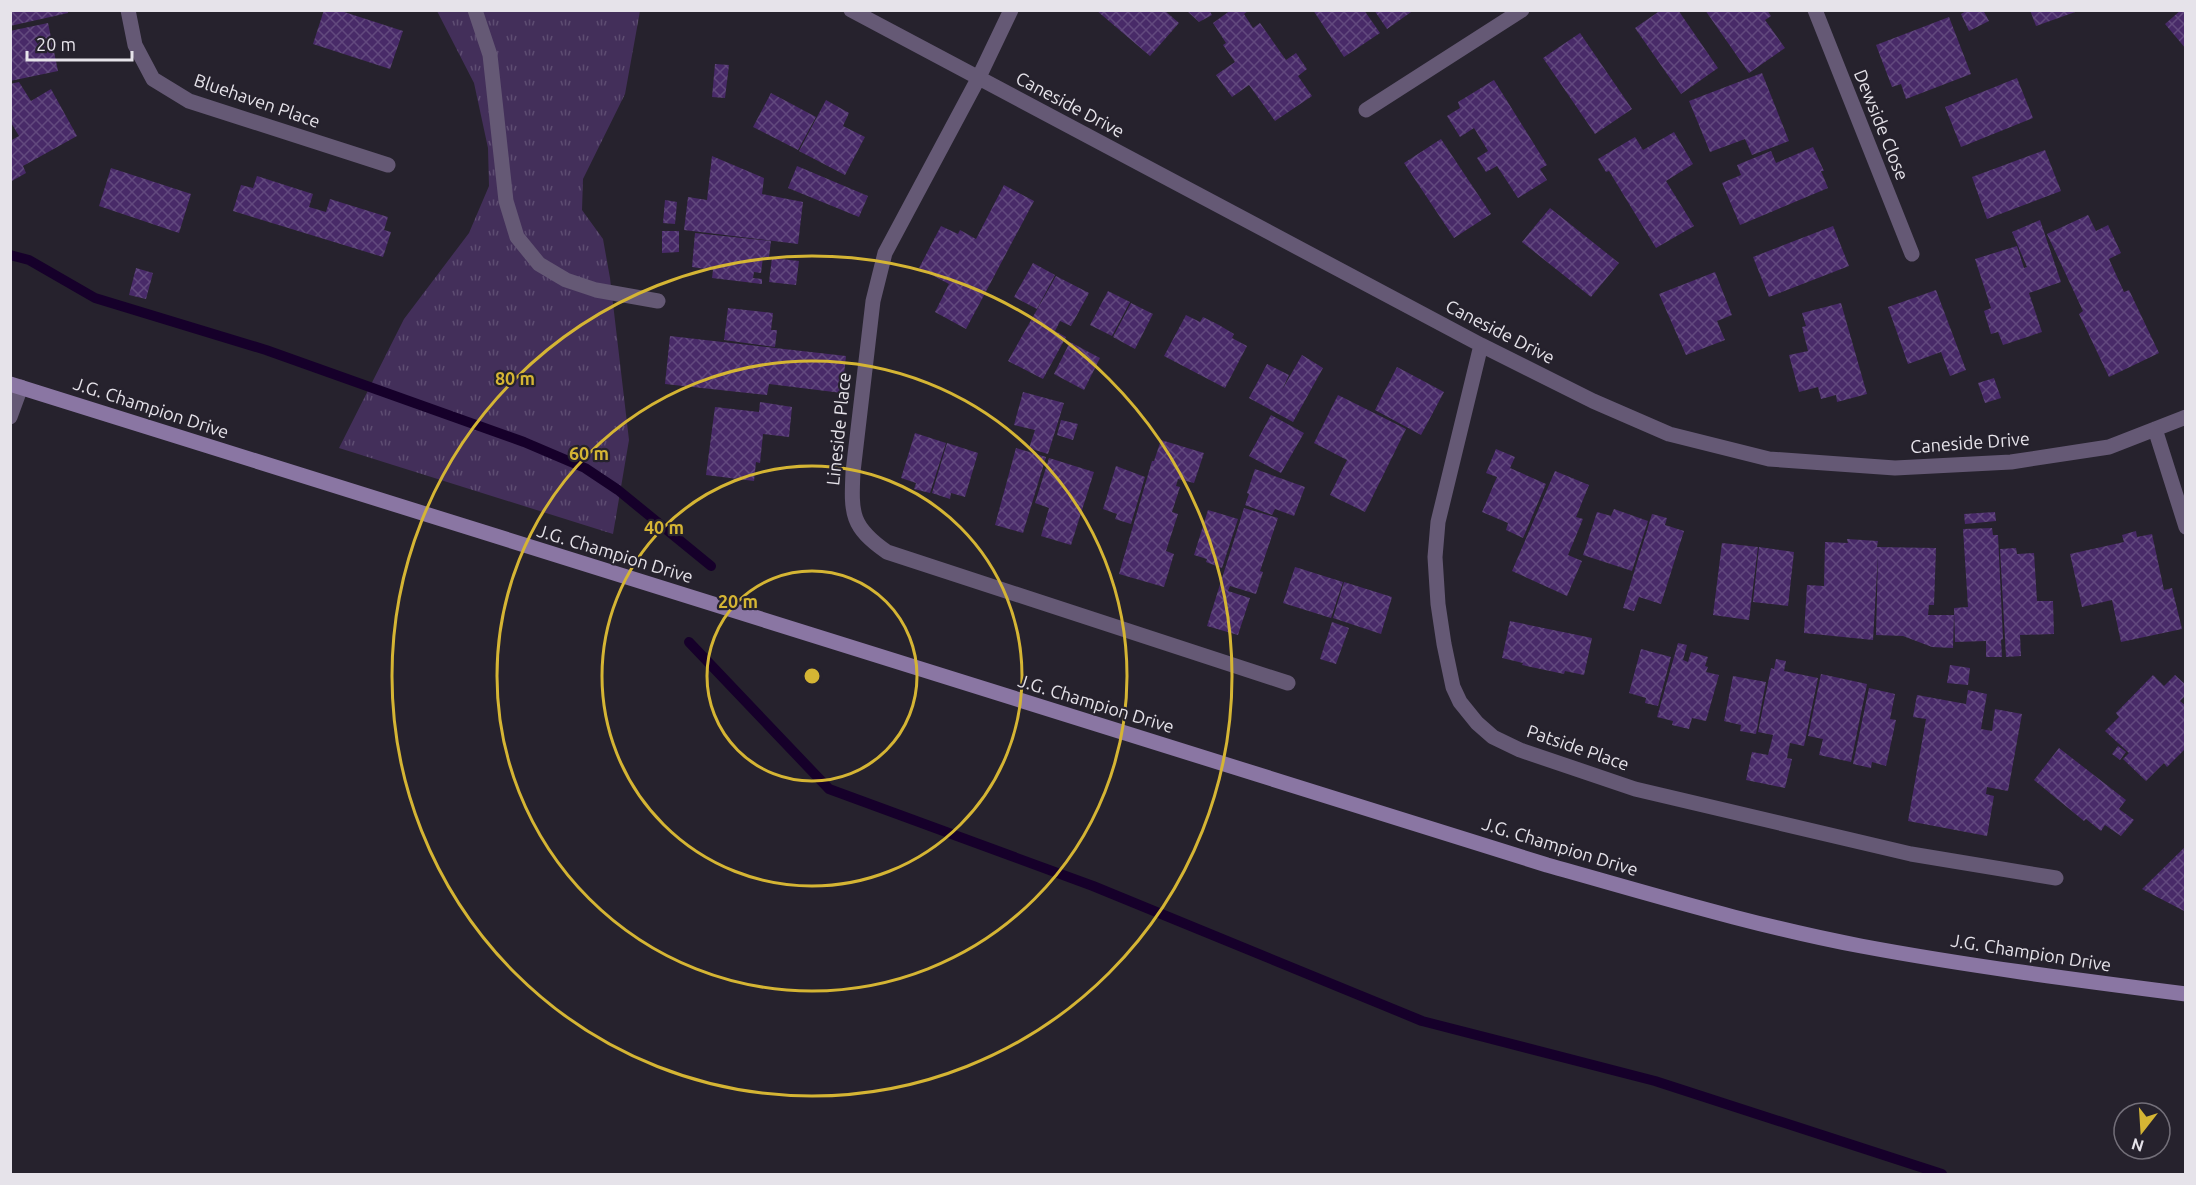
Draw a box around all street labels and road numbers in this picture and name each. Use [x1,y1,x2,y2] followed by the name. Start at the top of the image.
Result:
[1851,66,1913,183] street label: Dewside Close
[1013,67,1128,141] street label: Caneside Drive
[192,69,323,131] street label: Bluehaven Place
[1443,295,1558,367] street label: Caneside Drive
[822,371,854,486] street label: Lineside Place
[71,372,232,442] street label: J.G. Champion Drive
[1909,428,2030,456] street label: Caneside Drive
[535,520,696,586] street label: J.G. Champion Drive
[1016,670,1177,736] street label: J.G. Champion Drive
[1525,720,1632,774] street label: Patside Place
[1480,813,1641,879] street label: J.G. Champion Drive
[1949,929,2113,975] street label: J.G. Champion Drive

